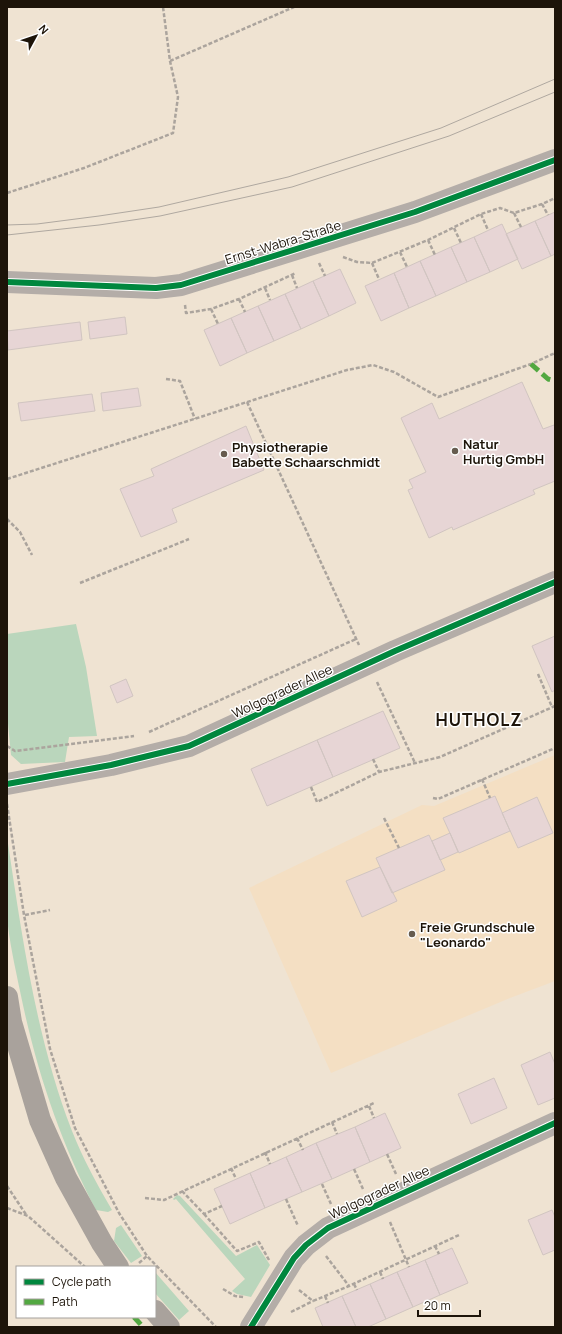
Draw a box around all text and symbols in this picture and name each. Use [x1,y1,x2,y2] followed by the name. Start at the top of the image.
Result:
[16,16,56,56] north arrow
[36,21,52,37] text: N
[223,216,344,268] street label: Ernst-Wabra-Straße
[463,435,544,468] place label: Natur Hurtig GmbH
[232,438,381,471] place label: Physiotherapie Babette Schaarschmidt
[450,446,460,456] marker: Natur Hurtig GmbH
[219,449,229,459] marker: Physiotherapie Babette Schaarschmidt
[229,660,336,722] street label: Wolgograder Allee
[435,708,523,731] district label: HUTHOLZ
[420,918,535,951] place label: Freie Grundschule "Leonardo"
[407,929,417,939] marker: Freie Grundschule "Leonardo"
[326,1161,433,1223] street label: Wolgograder Allee
[16,1266,156,1318] legend
[52,1273,111,1290] text: Cycle path
[418,1292,480,1318] scale bar
[52,1293,78,1310] text: Path
[424,1297,451,1314] text: 20 m

